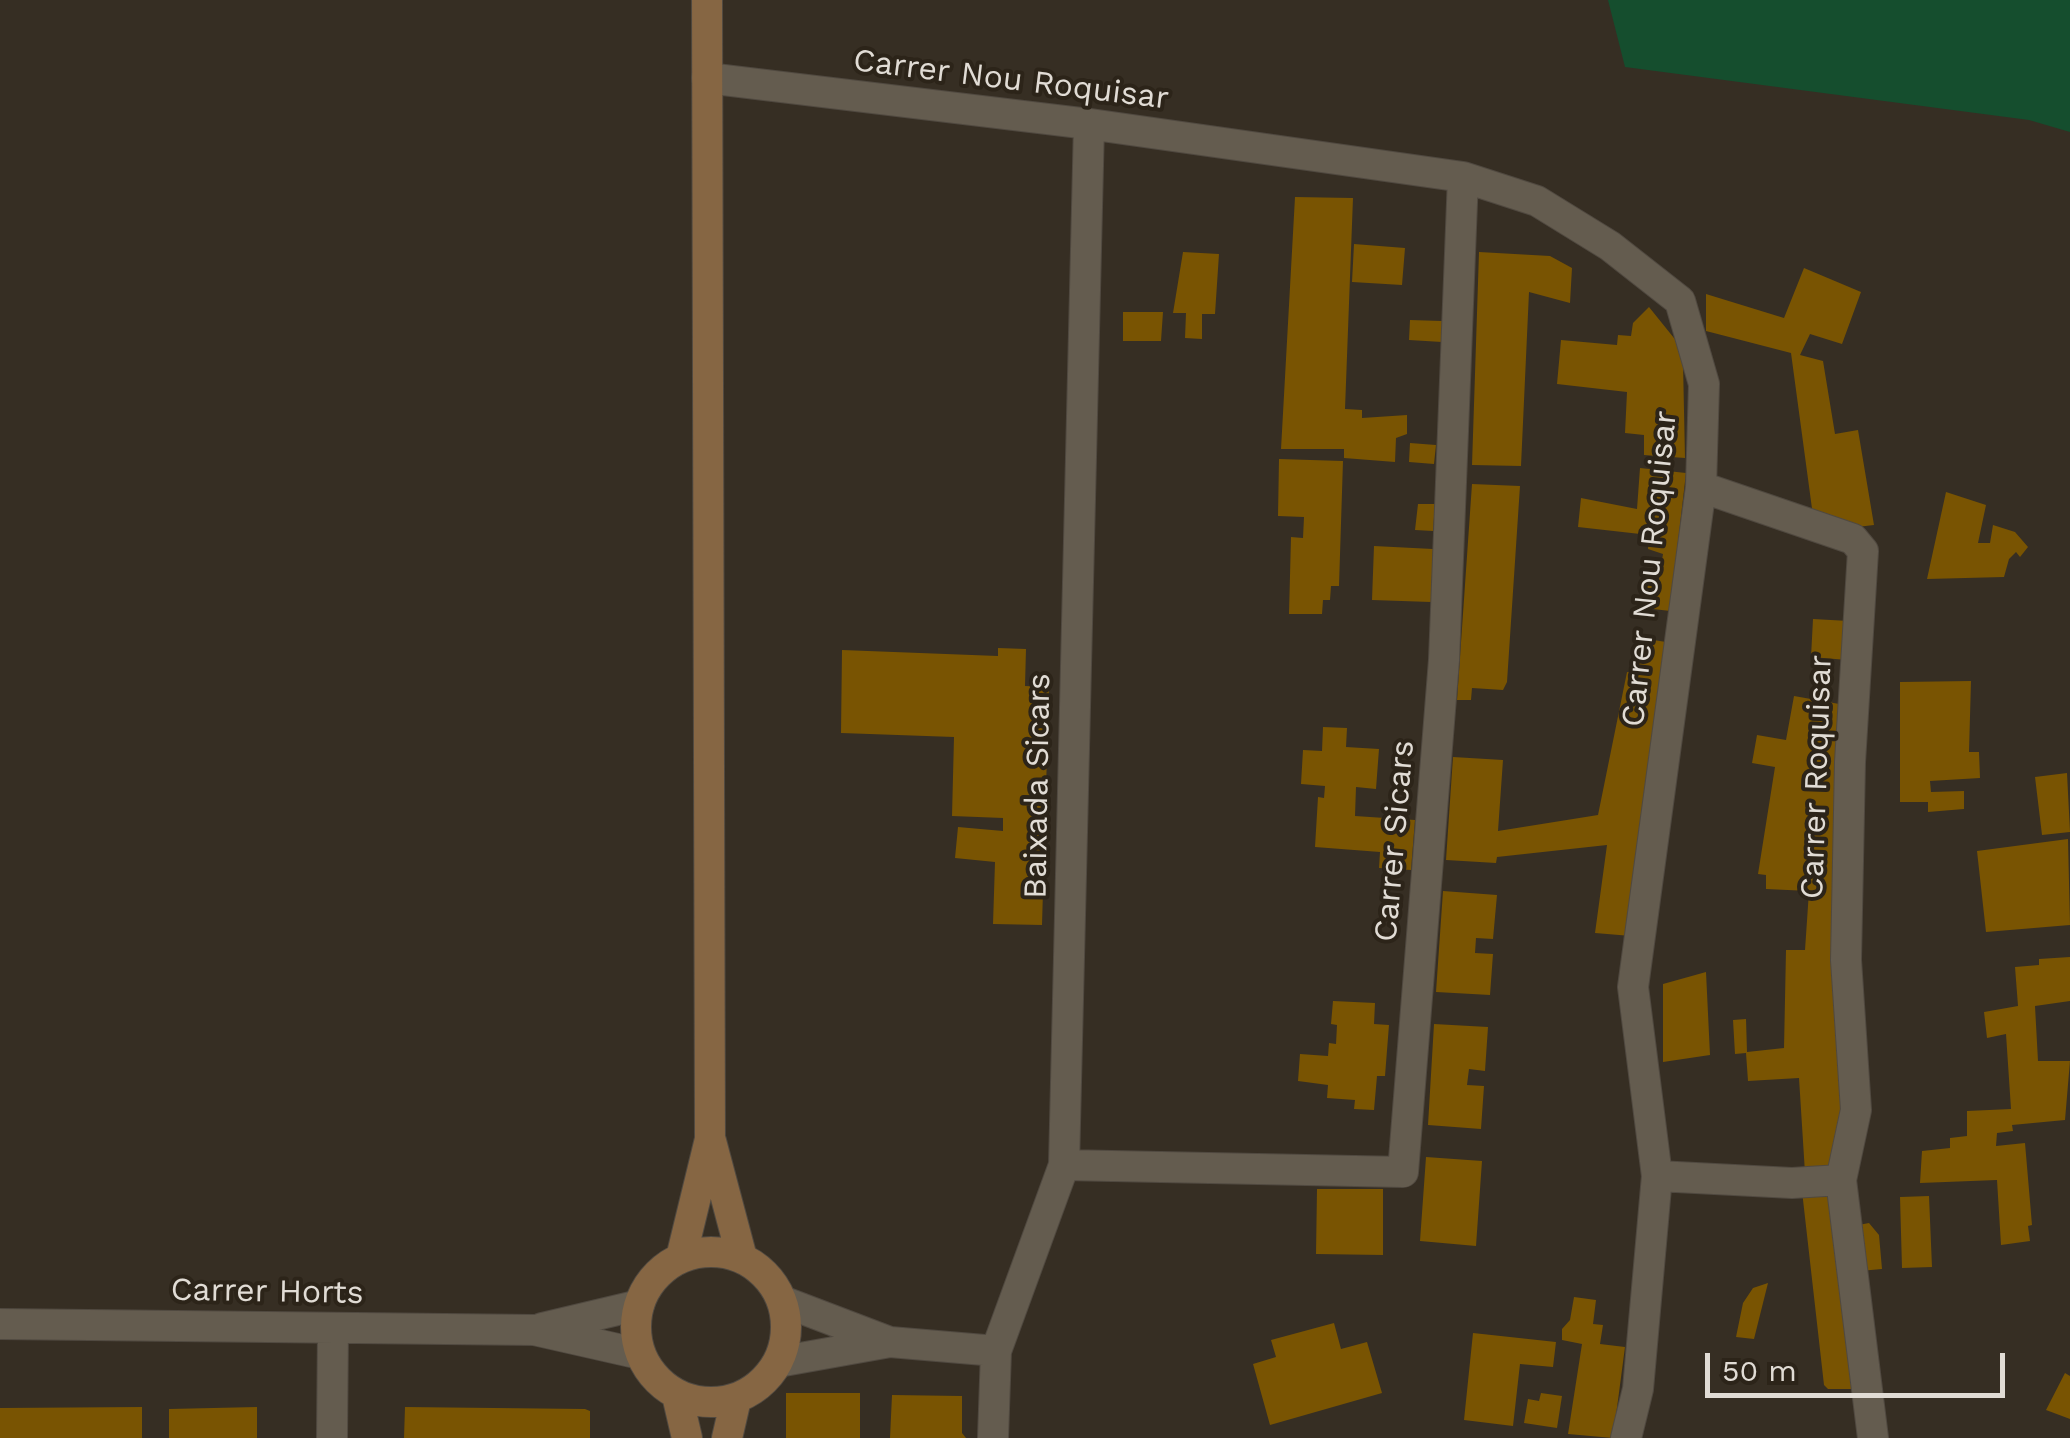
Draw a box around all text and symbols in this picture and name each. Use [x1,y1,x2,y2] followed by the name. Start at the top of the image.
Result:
[851,42,1171,118] street label: Carrer Nou Roquisar
[1614,409,1686,729] street label: Carrer Nou Roquisar
[1794,654,1840,900] street label: Carrer Roquisar
[1017,673,1059,899] street label: Baixada Sicars
[1367,739,1423,943] street label: Carrer Sicars
[170,1271,364,1313] street label: Carrer Horts
[1710,1333,2010,1395] scale bar
[1722,1353,1797,1388] text: 50 m

